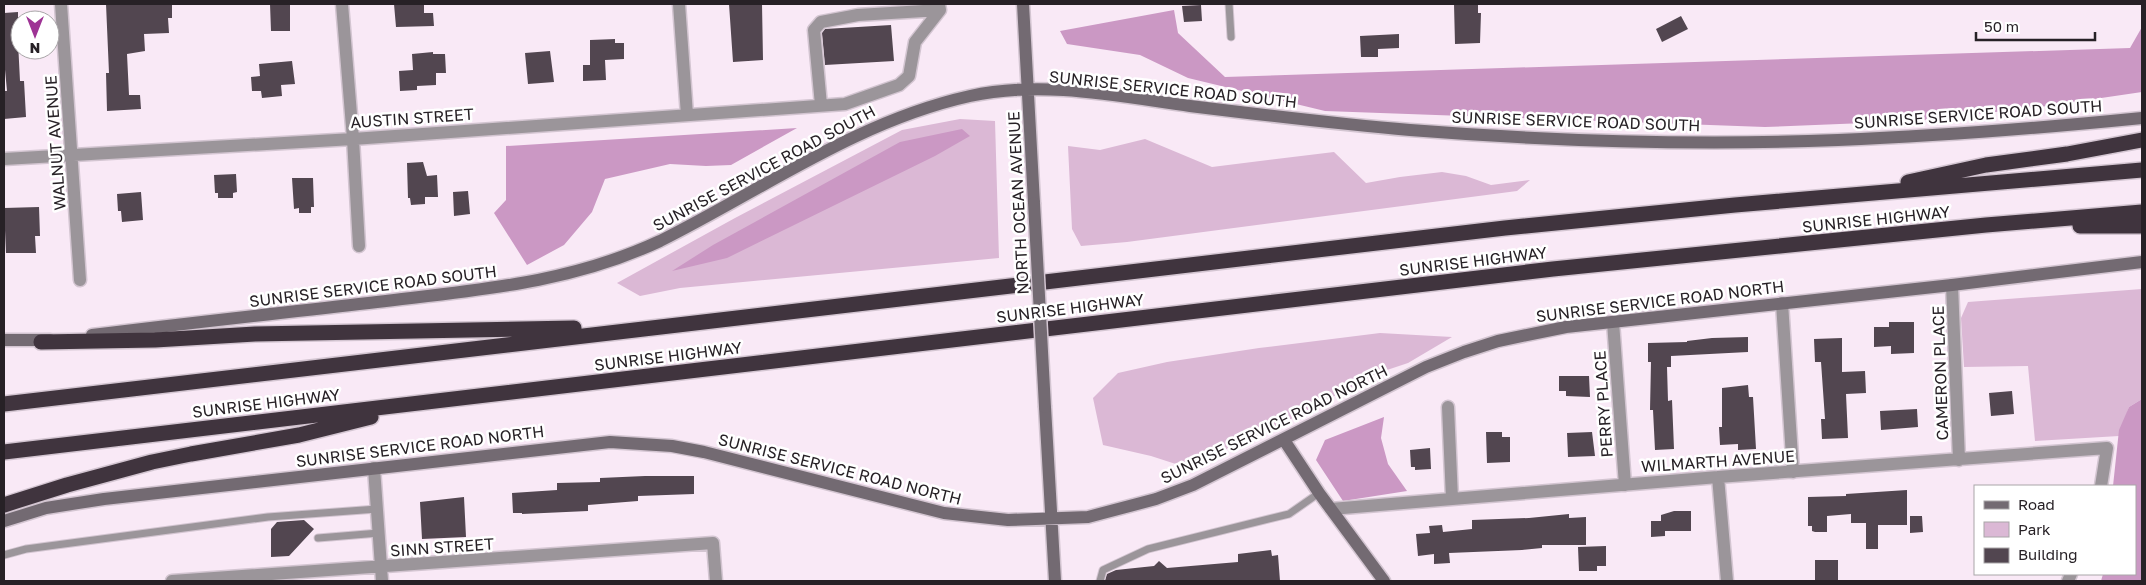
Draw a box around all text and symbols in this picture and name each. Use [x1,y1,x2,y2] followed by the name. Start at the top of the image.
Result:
[10,10,60,60] north arrow
[1976,10,2095,42] scale bar
[1984,17,2019,35] text: 50 m
[30,40,40,57] text: N
[1048,66,1298,112] street label: SUNRISE SERVICE ROAD SOUTH
[40,75,70,211] street label: WALNUT AVENUE
[1853,95,2103,133] street label: SUNRISE SERVICE ROAD SOUTH
[649,101,879,235] street label: SUNRISE SERVICE ROAD SOUTH
[350,104,474,132] street label: AUSTIN STREET
[1451,107,1701,135] street label: SUNRISE SERVICE ROAD SOUTH
[1003,111,1033,295] street label: NORTH OCEAN AVENUE
[1801,201,1952,237] street label: SUNRISE HIGHWAY
[1398,242,1549,280] street label: SUNRISE HIGHWAY
[248,261,498,311] street label: SUNRISE SERVICE ROAD SOUTH
[1535,276,1785,326] street label: SUNRISE SERVICE ROAD NORTH
[995,289,1146,327] street label: SUNRISE HIGHWAY
[1928,305,1952,441] street label: CAMERON PLACE
[593,337,744,375] street label: SUNRISE HIGHWAY
[1589,350,1617,458] street label: PERRY PLACE
[1157,360,1391,488] street label: SUNRISE SERVICE ROAD NORTH
[191,384,342,422] street label: SUNRISE HIGHWAY
[295,421,545,471] street label: SUNRISE SERVICE ROAD NORTH
[716,429,964,509] street label: SUNRISE SERVICE ROAD NORTH
[1640,446,1796,476] street label: WILMARTH AVENUE
[1974,485,2136,575] legend
[2018,495,2055,513] text: Road
[2018,520,2051,538] text: Park
[389,533,495,561] street label: SINN STREET
[2018,545,2078,563] text: Building

